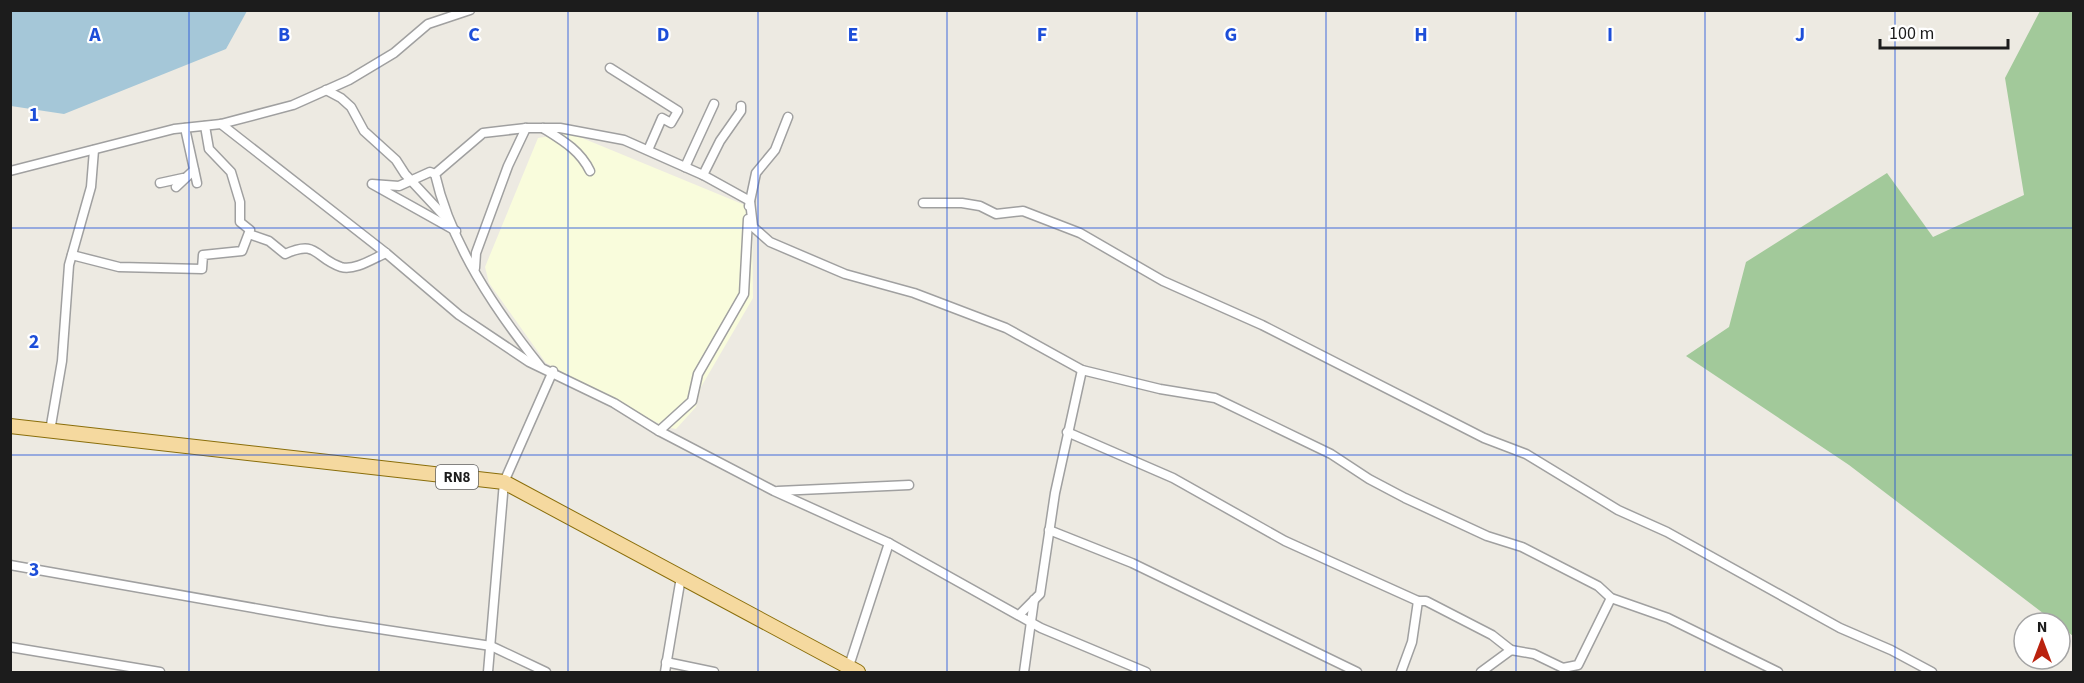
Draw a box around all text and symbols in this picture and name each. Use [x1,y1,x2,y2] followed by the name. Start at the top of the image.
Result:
[1880,12,2008,50] scale bar
[88,21,101,49] text: A
[278,21,290,49] text: B
[468,21,480,49] text: C
[657,21,669,49] text: D
[848,21,858,49] text: E
[1037,21,1047,49] text: F
[1225,21,1237,49] text: G
[1414,21,1428,49] text: H
[1607,21,1613,49] text: I
[1795,21,1805,49] text: J
[1889,21,1934,46] text: 100 m
[29,101,39,129] text: 1
[29,328,39,356] text: 2
[436,465,478,489] road number: RN8
[29,556,39,584] text: 3
[2012,611,2072,671] north arrow
[2037,616,2047,638] text: N

